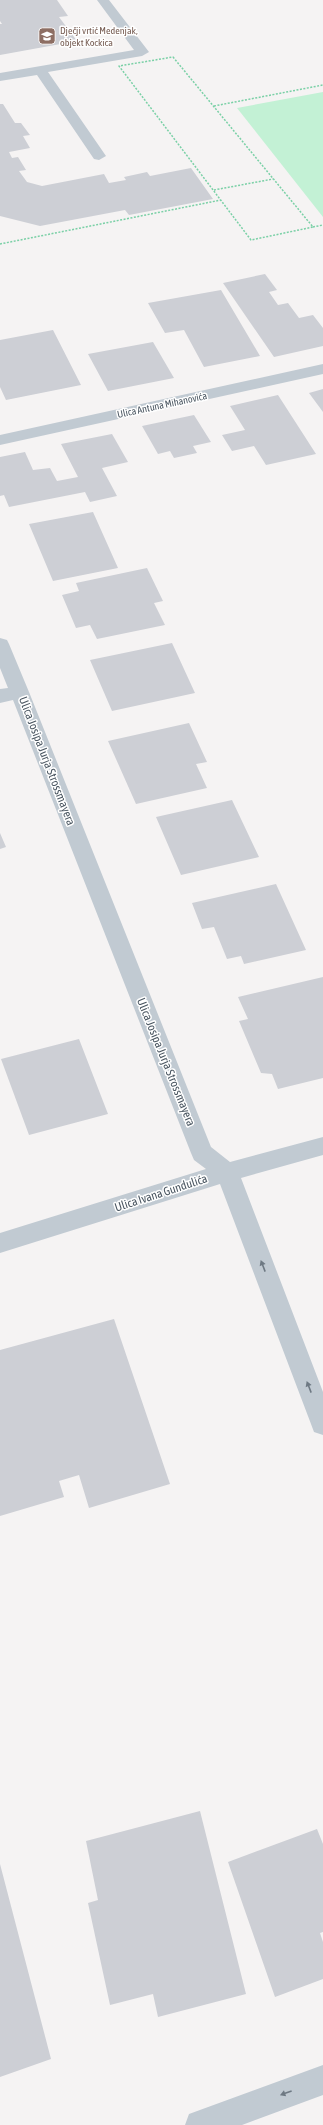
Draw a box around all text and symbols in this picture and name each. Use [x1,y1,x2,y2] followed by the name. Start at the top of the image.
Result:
[60,25,138,48] place label: Dječji vrtić Medenjak, objekt Kockica
[37,26,57,46] school or university icon: Dječji vrtić Medenjak, objekt Kockica
[116,390,208,420] street label: Ulica Antuna Mihanovića
[16,695,78,827] street label: Ulica Josipa Jurja Strossmayera
[134,996,198,1128] street label: Ulica Josipa Jurja Strossmayera
[113,1171,209,1215] street label: Ulica Ivana Gundulića
[260,1259,266,1271] one-way arrow
[306,1381,312,1393] one-way arrow
[280,2090,292,2096] one-way arrow

